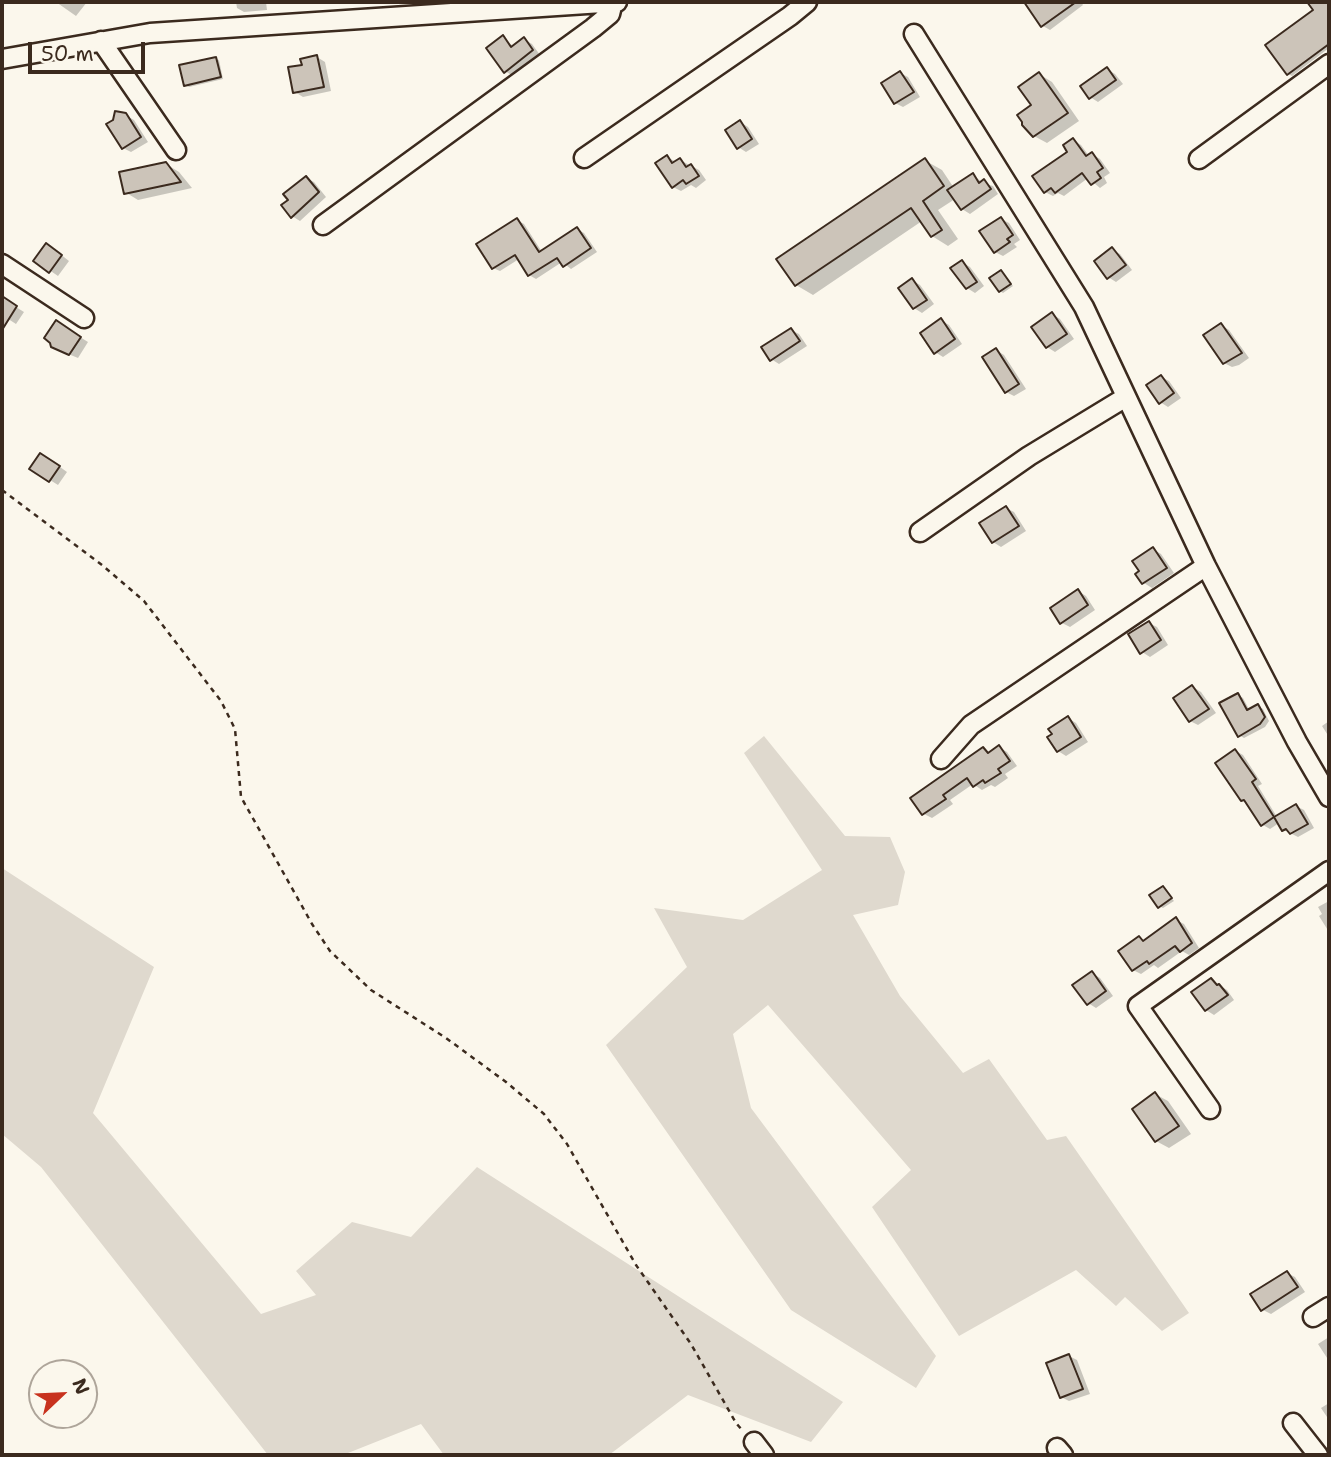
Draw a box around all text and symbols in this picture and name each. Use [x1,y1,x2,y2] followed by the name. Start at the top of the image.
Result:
[32,28,149,72] scale bar
[41,40,94,68] text: 50 m
[28,1359,98,1429] north arrow
[67,1375,95,1398] text: N

